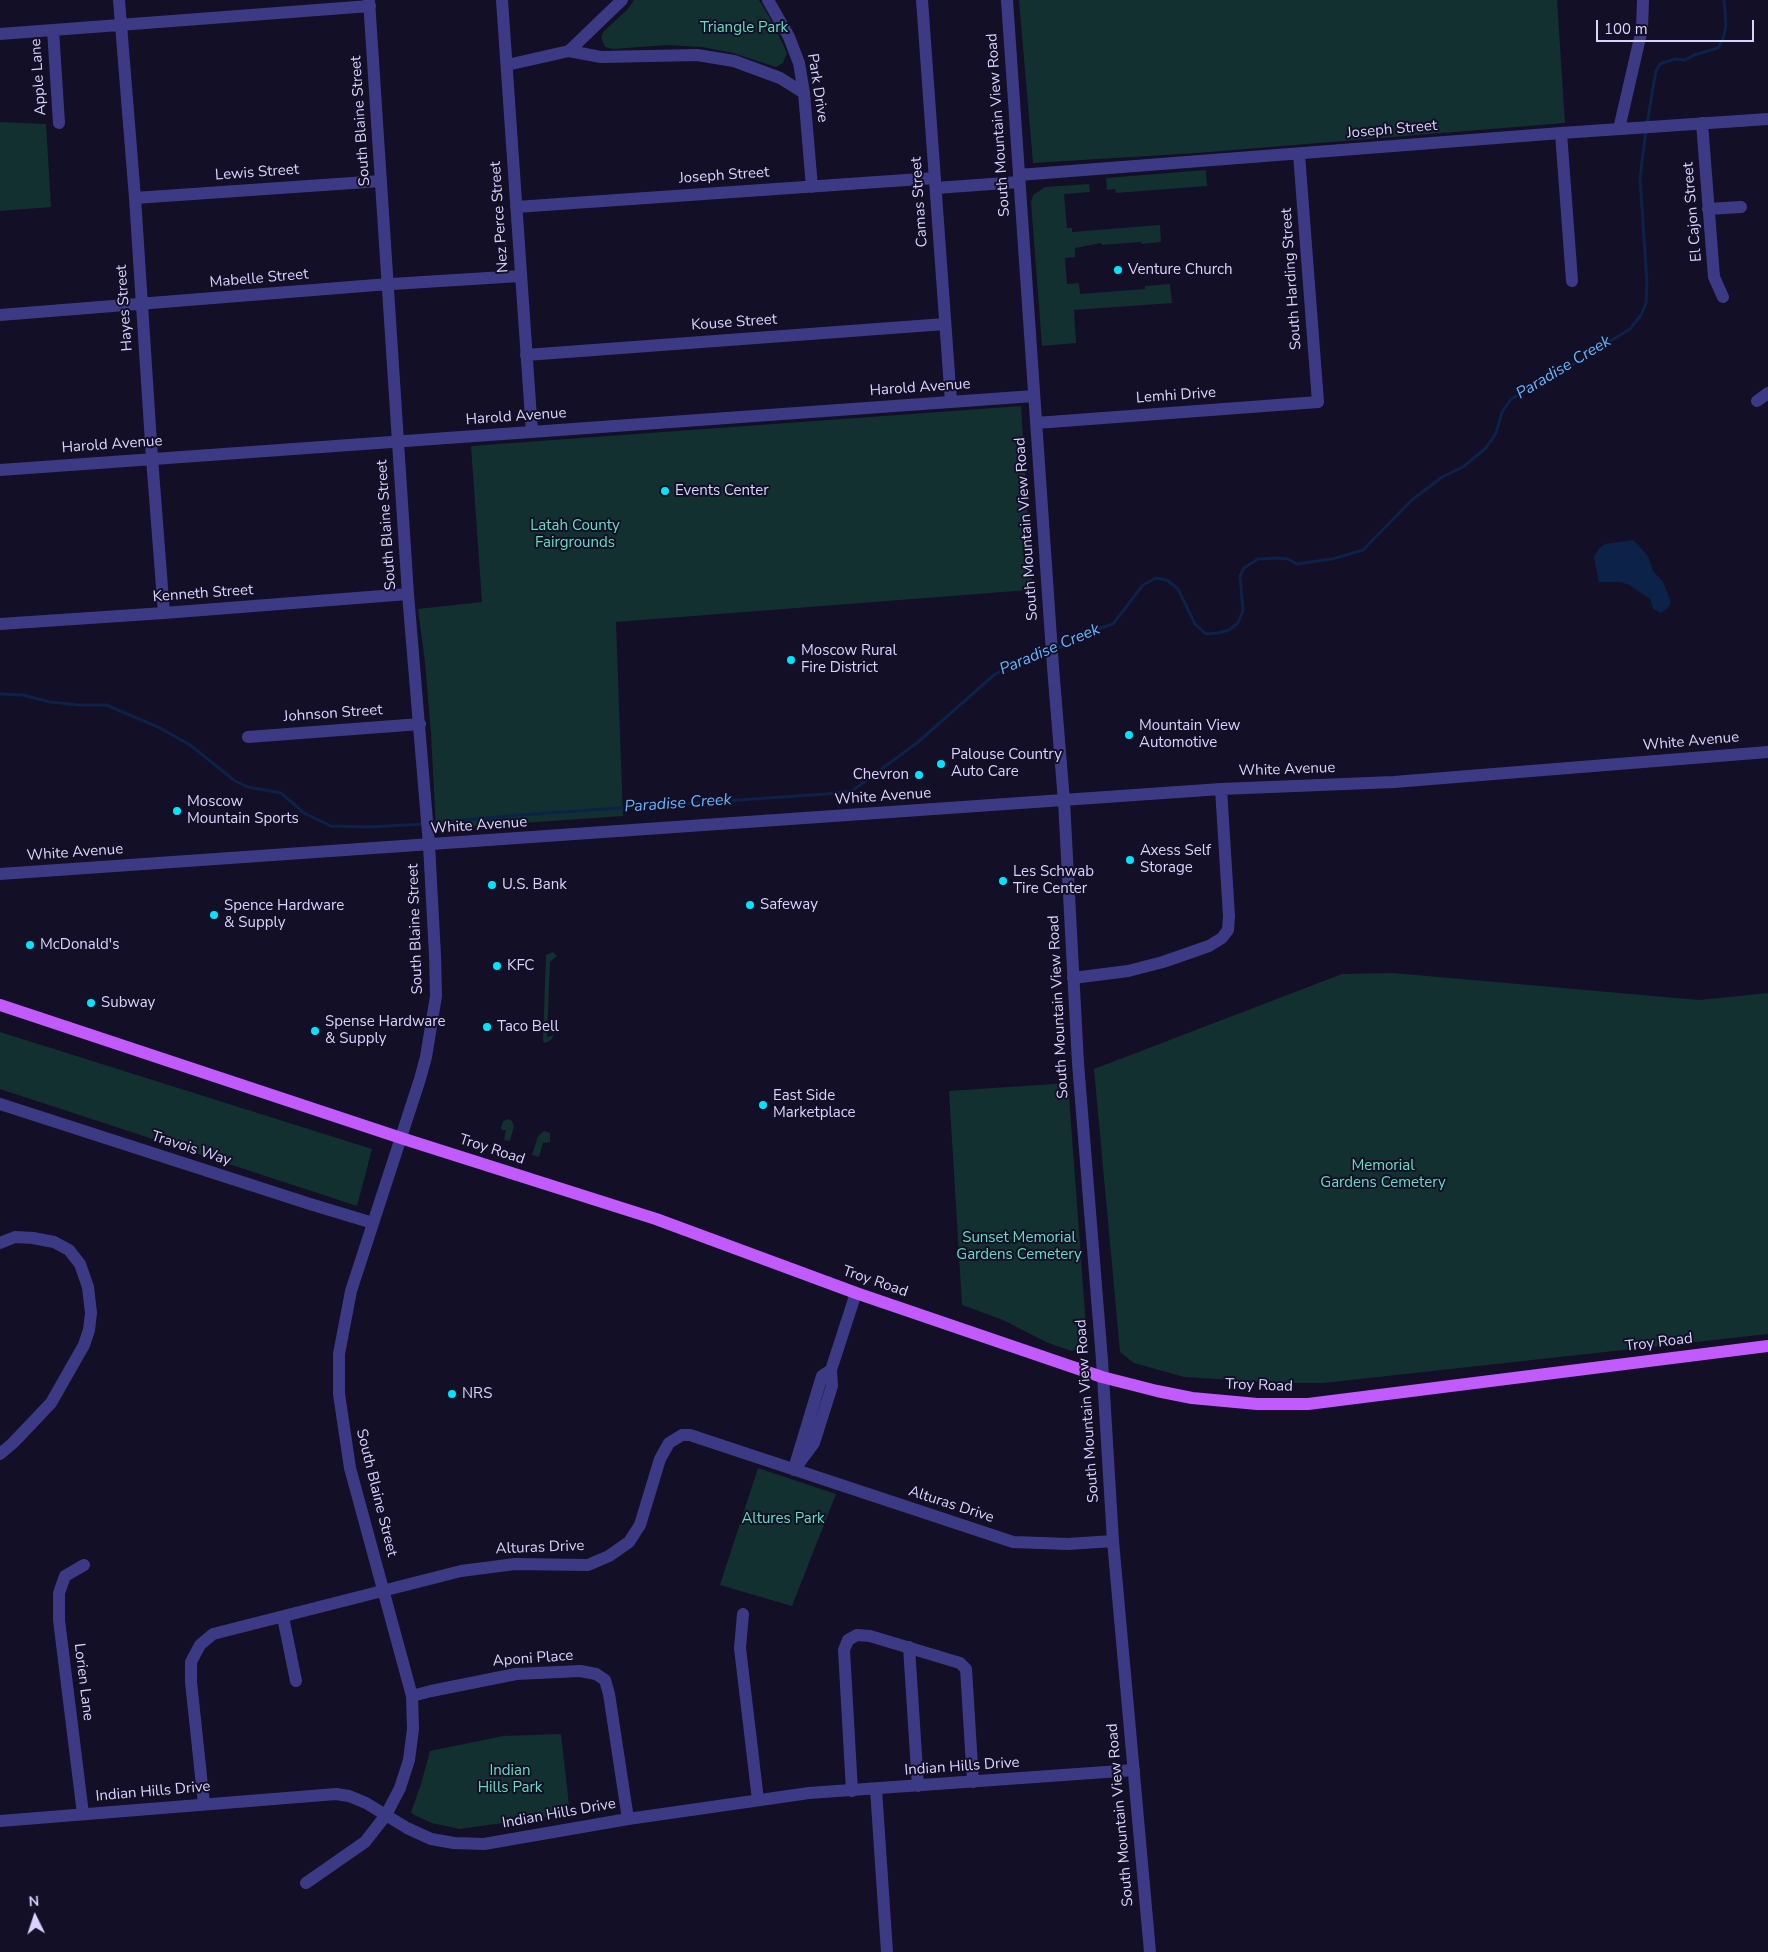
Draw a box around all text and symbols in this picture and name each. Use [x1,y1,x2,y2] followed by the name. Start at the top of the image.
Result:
[1598,10,1756,42] scale bar
[700,19,788,37] park label: Triangle Park
[1604,19,1648,39] text: 100 m
[984,33,1014,217] street label: South Mountain View Road
[27,38,51,116] street label: Apple Lane
[803,52,831,124] street label: Park Drive
[347,55,375,187] street label: South Blaine Street
[1346,117,1438,143] street label: Joseph Street
[908,156,932,248] street label: Camas Street
[214,161,300,185] street label: Lewis Street
[487,161,513,273] street label: Nez Perce Street
[1680,161,1706,263] street label: El Cajon Street
[678,164,770,188] street label: Joseph Street
[1278,207,1306,351] street label: South Harding Street
[1128,261,1232,279] place label: Venture Church
[113,264,137,352] street label: Hayes Street
[1112,264,1124,276] marker: Venture Church
[209,266,309,292] street label: Mabelle Street
[691,311,777,335] street label: Kouse Street
[1513,332,1615,404] water label: Paradise Creek
[869,375,971,401] street label: Harold Avenue
[1135,384,1217,408] street label: Lemhi Drive
[465,404,567,430] street label: Harold Avenue
[61,432,163,458] street label: Harold Avenue
[1012,437,1042,621] street label: South Mountain View Road
[373,459,401,591] street label: South Blaine Street
[675,482,769,500] place label: Events Center
[659,485,671,497] marker: Events Center
[530,517,620,552] park label: Latah County Fairgrounds
[152,582,254,606] street label: Kenneth Street
[997,620,1103,680] water label: Paradise Creek
[801,642,897,677] place label: Moscow Rural Fire District
[785,654,797,666] marker: Moscow Rural Fire District
[283,702,383,726] street label: Johnson Street
[1139,717,1240,752] place label: Mountain View Automotive
[1123,729,1135,741] marker: Mountain View Automotive
[1642,729,1740,755] street label: White Avenue
[951,746,1062,781] place label: Palouse Country Auto Care
[935,758,947,770] marker: Palouse Country Auto Care
[1238,759,1336,781] street label: White Avenue
[853,766,909,784] place label: Chevron
[913,769,925,781] marker: Chevron
[834,785,932,809] street label: White Avenue
[624,791,732,817] water label: Paradise Creek
[187,793,299,828] place label: Moscow Mountain Sports
[171,805,183,817] marker: Moscow Mountain Sports
[430,814,528,838] street label: White Avenue
[26,841,124,865] street label: White Avenue
[1140,842,1211,877] place label: Axess Self Storage
[1124,854,1136,866] marker: Axess Self Storage
[405,863,427,995] street label: South Blaine Street
[1013,863,1094,898] place label: Les Schwab Tire Center
[997,875,1009,887] marker: Les Schwab Tire Center
[502,876,567,894] place label: U.S. Bank
[486,879,498,891] marker: U.S. Bank
[760,896,818,914] place label: Safeway
[224,897,344,932] place label: Spence Hardware & Supply
[744,899,756,911] marker: Safeway
[208,909,220,921] marker: Spence Hardware & Supply
[1045,915,1073,1099] street label: South Mountain View Road
[40,936,119,954] place label: McDonald's
[24,939,36,951] marker: McDonald's
[507,957,534,975] place label: KFC
[491,960,503,972] marker: KFC
[101,994,155,1012] place label: Subway
[85,997,97,1009] marker: Subway
[325,1013,446,1048] place label: Spense Hardware & Supply
[497,1018,559,1036] place label: Taco Bell
[481,1021,493,1033] marker: Taco Bell
[309,1025,321,1037] marker: Spense Hardware & Supply
[773,1087,856,1122] place label: East Side Marketplace
[757,1099,769,1111] marker: East Side Marketplace
[149,1128,233,1170] street label: Travois Way
[457,1131,527,1169] street label: Troy Road
[1320,1157,1446,1192] park label: Memorial Gardens Cemetery
[956,1229,1082,1264] park label: Sunset Memorial Gardens Cemetery
[840,1262,910,1302] street label: Troy Road
[1073,1319,1103,1503] street label: South Mountain View Road
[1624,1330,1694,1356] street label: Troy Road
[1225,1376,1293,1396] street label: Troy Road
[462,1385,492,1403] place label: NRS
[446,1388,458,1400] marker: NRS
[351,1427,401,1559] street label: South Blaine Street
[906,1483,996,1527] street label: Alturas Drive
[741,1510,825,1528] park label: Altures Park
[495,1537,585,1559] street label: Alturas Drive
[69,1642,97,1722] street label: Lorien Lane
[492,1647,574,1671] street label: Aponi Place
[1104,1723,1138,1907] street label: South Mountain View Road
[904,1754,1020,1780] street label: Indian Hills Drive
[478,1762,542,1797] park label: Indian Hills Park
[95,1778,211,1806] street label: Indian Hills Drive
[501,1795,617,1833] street label: Indian Hills Drive
[10,1892,60,1942] north arrow
[28,1892,40,1911] text: N

